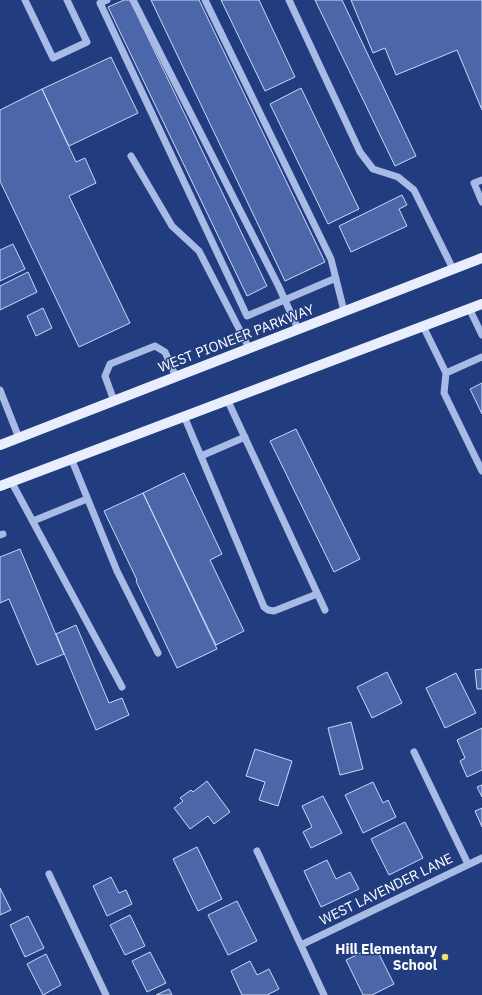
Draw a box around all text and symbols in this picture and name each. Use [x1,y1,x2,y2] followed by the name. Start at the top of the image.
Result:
[155,300,317,376] street label: WEST PIONEER PARKWAY
[316,849,456,929] street label: WEST LAVENDER LANE
[335,940,438,974] place label: Hill Elementary School
[440,952,450,962] marker: Hill Elementary School

